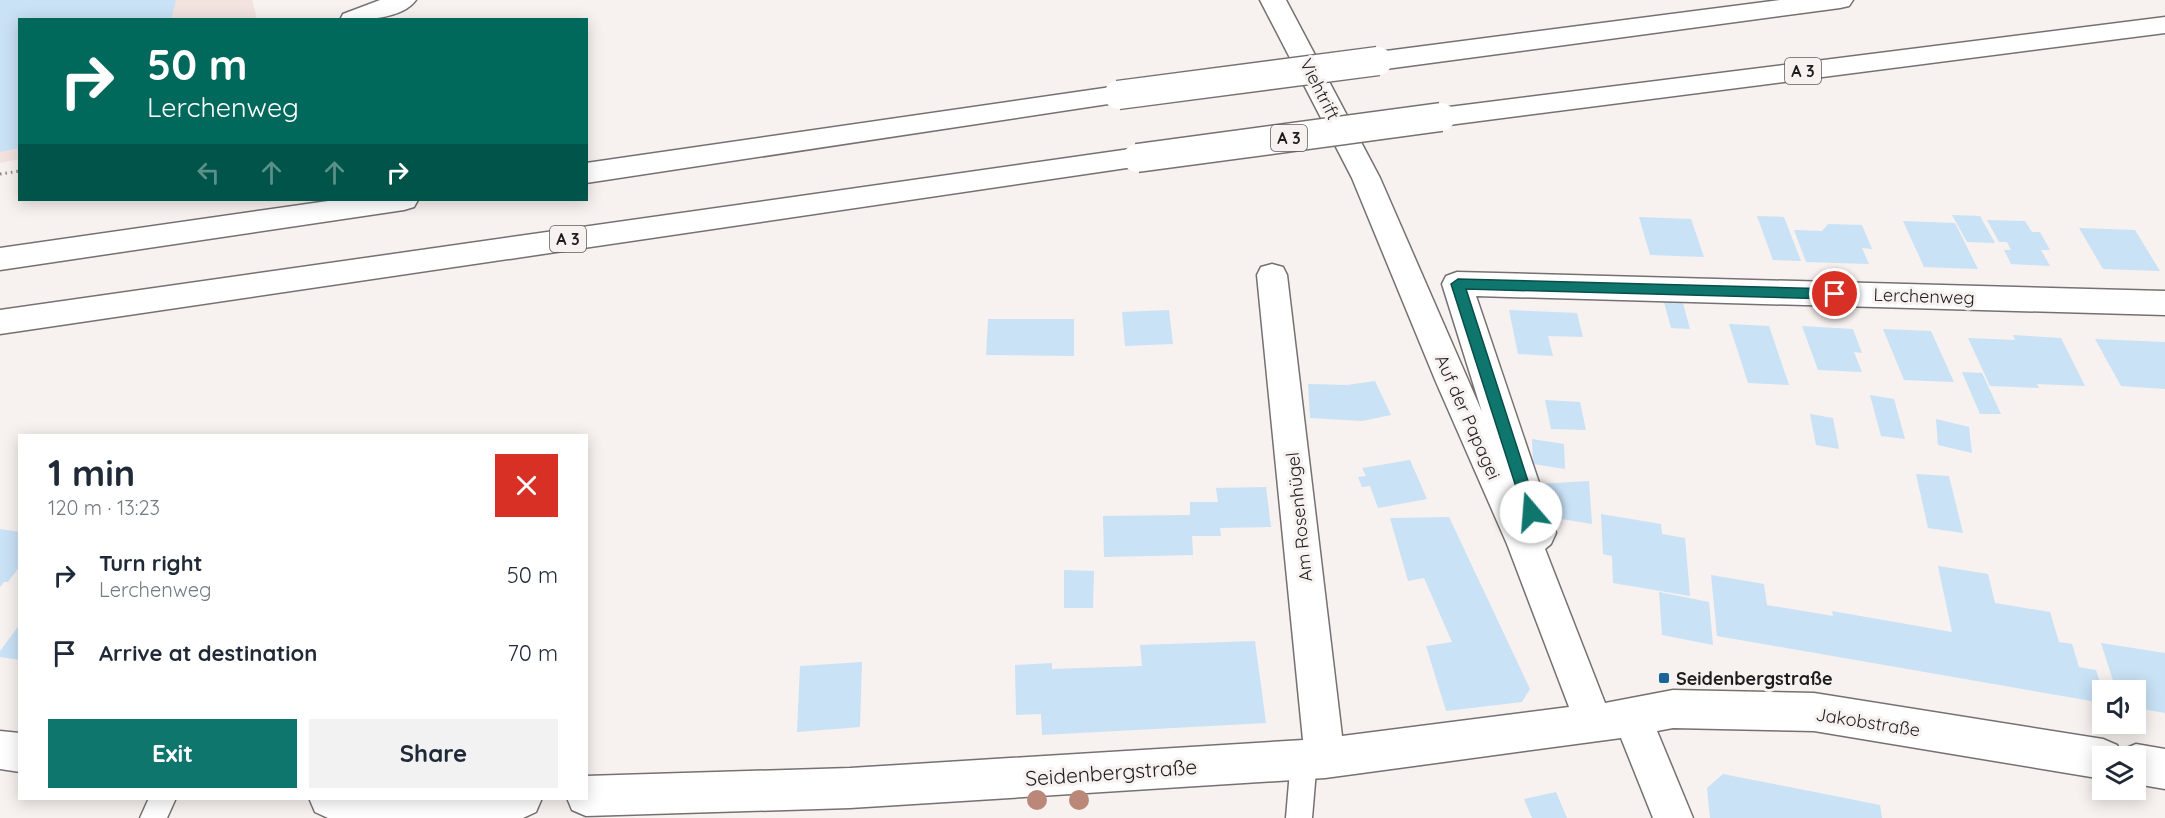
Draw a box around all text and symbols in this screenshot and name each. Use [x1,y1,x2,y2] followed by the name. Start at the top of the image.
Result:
[147,38,247,91] text: 50 m
[48,42,126,120] icon: right
[1295,54,1345,124] street label: Viehtrift
[1785,58,1821,84] road number: A 3
[147,90,299,124] text: Lerchenweg
[1271,125,1307,151] road number: A 3
[192,156,225,189] icon: left
[255,156,288,189] icon: ahead
[318,156,351,189] icon: ahead
[381,156,414,189] icon: right
[550,226,586,252] road number: A 3
[1809,268,1860,319] pin
[1818,277,1851,310] icon: arrive
[1873,283,1975,309] street label: Lerchenweg
[1430,351,1506,483] street label: Auf der Papagei
[48,450,135,495] text: 1 min
[1281,451,1317,583] street label: Am Rosenhügel
[495,454,558,517] button: close
[1499,480,1563,544] position arrow
[48,495,160,520] text: 120 m · 13:23
[99,549,203,577] text: Turn right
[48,559,81,592] icon: right
[507,561,558,589] text: 50 m
[99,577,212,602] text: Lerchenweg
[48,637,81,670] icon: arrive
[99,639,317,667] text: Arrive at destination
[508,639,558,667] text: 70 m
[1676,667,1833,690] place label: Seidenbergstraße
[1657,671,1671,685] marker: Seidenbergstraße
[2092,680,2146,800] map controls
[2092,680,2146,734] button: sound
[1814,702,1922,742] street label: Jakobstraße
[48,719,297,788] button: Exit
[309,719,558,788] button: Share
[2092,746,2146,800] button: layers
[1024,753,1198,791] street label: Seidenbergstraße

